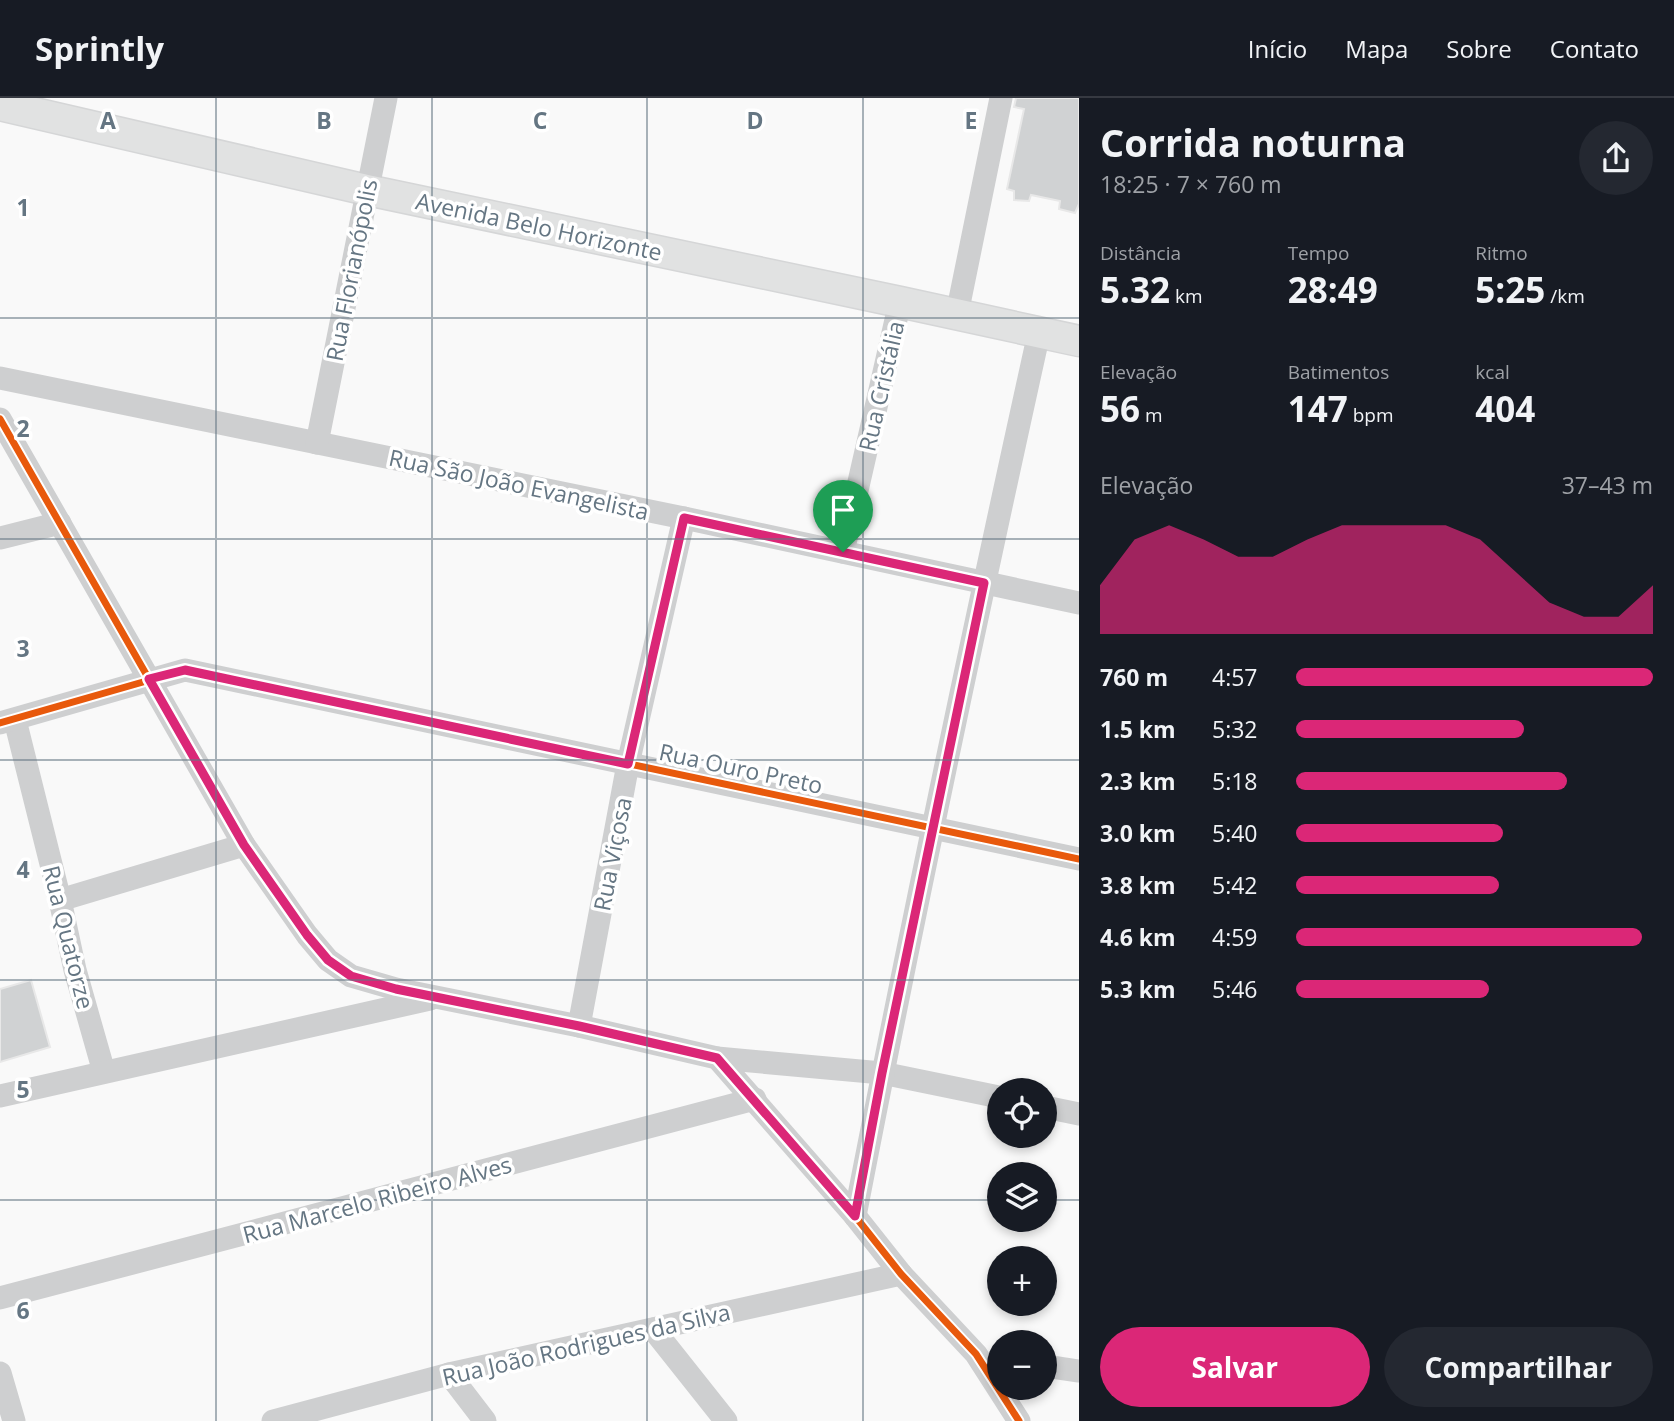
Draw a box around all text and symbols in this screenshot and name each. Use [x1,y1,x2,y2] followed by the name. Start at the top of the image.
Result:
[35,26,164,71] text: Sprintly
[1248,32,1307,65] text: Início
[1345,32,1408,65] text: Mapa
[1446,32,1512,65] text: Sobre
[1550,32,1639,65] text: Contato
[100,104,116,136] text: A
[316,104,332,136] text: B
[533,104,547,136] text: C
[746,104,764,136] text: D
[965,104,977,136] text: E
[1100,116,1406,168] text: Corrida noturna
[1579,121,1653,195] button: share
[1100,168,1282,200] text: 18:25 · 7 × 760 m
[318,176,384,364] street label: Rua Florianópolis
[413,184,665,268] street label: Avenida Belo Horizonte
[16,191,30,223] text: 1
[1100,240,1181,266] text: Distância
[1288,240,1349,266] text: Tempo
[1475,240,1528,266] text: Ritmo
[1100,266,1170,313] text: 5.32
[1288,266,1378,313] text: 28:49
[1475,266,1545,313] text: 5:25
[1170,283,1203,309] text: km
[1545,283,1585,309] text: /km
[850,318,912,454] street label: Rua Cristália
[1100,359,1177,385] text: Elevação
[1288,359,1389,385] text: Batimentos
[1475,359,1510,385] text: kcal
[1100,385,1140,432] text: 56
[1288,385,1348,432] text: 147
[1475,385,1535,432] text: 404
[1140,402,1163,428] text: m
[1348,402,1393,428] text: bpm
[16,412,30,444] text: 2
[386,441,652,527] street label: Rua São João Evangelista
[1100,469,1193,501] text: Elevação
[1562,469,1653,501] text: 37–43 m
[813,480,873,552] pin
[824,491,862,529] icon: arrive
[16,632,30,664] text: 3
[1100,661,1168,693] text: 760 m
[1212,661,1258,693] text: 4:57
[1100,713,1176,745] text: 1.5 km
[1212,713,1258,745] text: 5:32
[656,735,826,801] street label: Rua Ouro Preto
[1100,765,1176,797] text: 2.3 km
[1212,765,1258,797] text: 5:18
[585,794,639,914] street label: Rua Viçosa
[1100,817,1176,849] text: 3.0 km
[1212,817,1258,849] text: 5:40
[16,853,30,885] text: 4
[36,862,102,1012] street label: Rua Quatorze
[1100,869,1176,901] text: 3.8 km
[1212,869,1258,901] text: 5:42
[1100,921,1176,953] text: 4.6 km
[1212,921,1258,953] text: 4:59
[1100,973,1176,1005] text: 5.3 km
[1212,973,1258,1005] text: 5:46
[16,1073,30,1105] text: 5
[987,1078,1057,1400] map controls
[987,1078,1057,1148] button: locate
[239,1148,515,1250] street label: Rua Marcelo Ribeiro Alves
[987,1162,1057,1232] button: layers
[987,1246,1057,1316] button: +
[16,1294,30,1326] text: 6
[439,1295,733,1393] street label: Rua João Rodrigues da Silva
[1100,1327,1370,1407] button: Salvar
[1384,1327,1653,1407] button: Compartilhar
[987,1330,1057,1400] button: −

